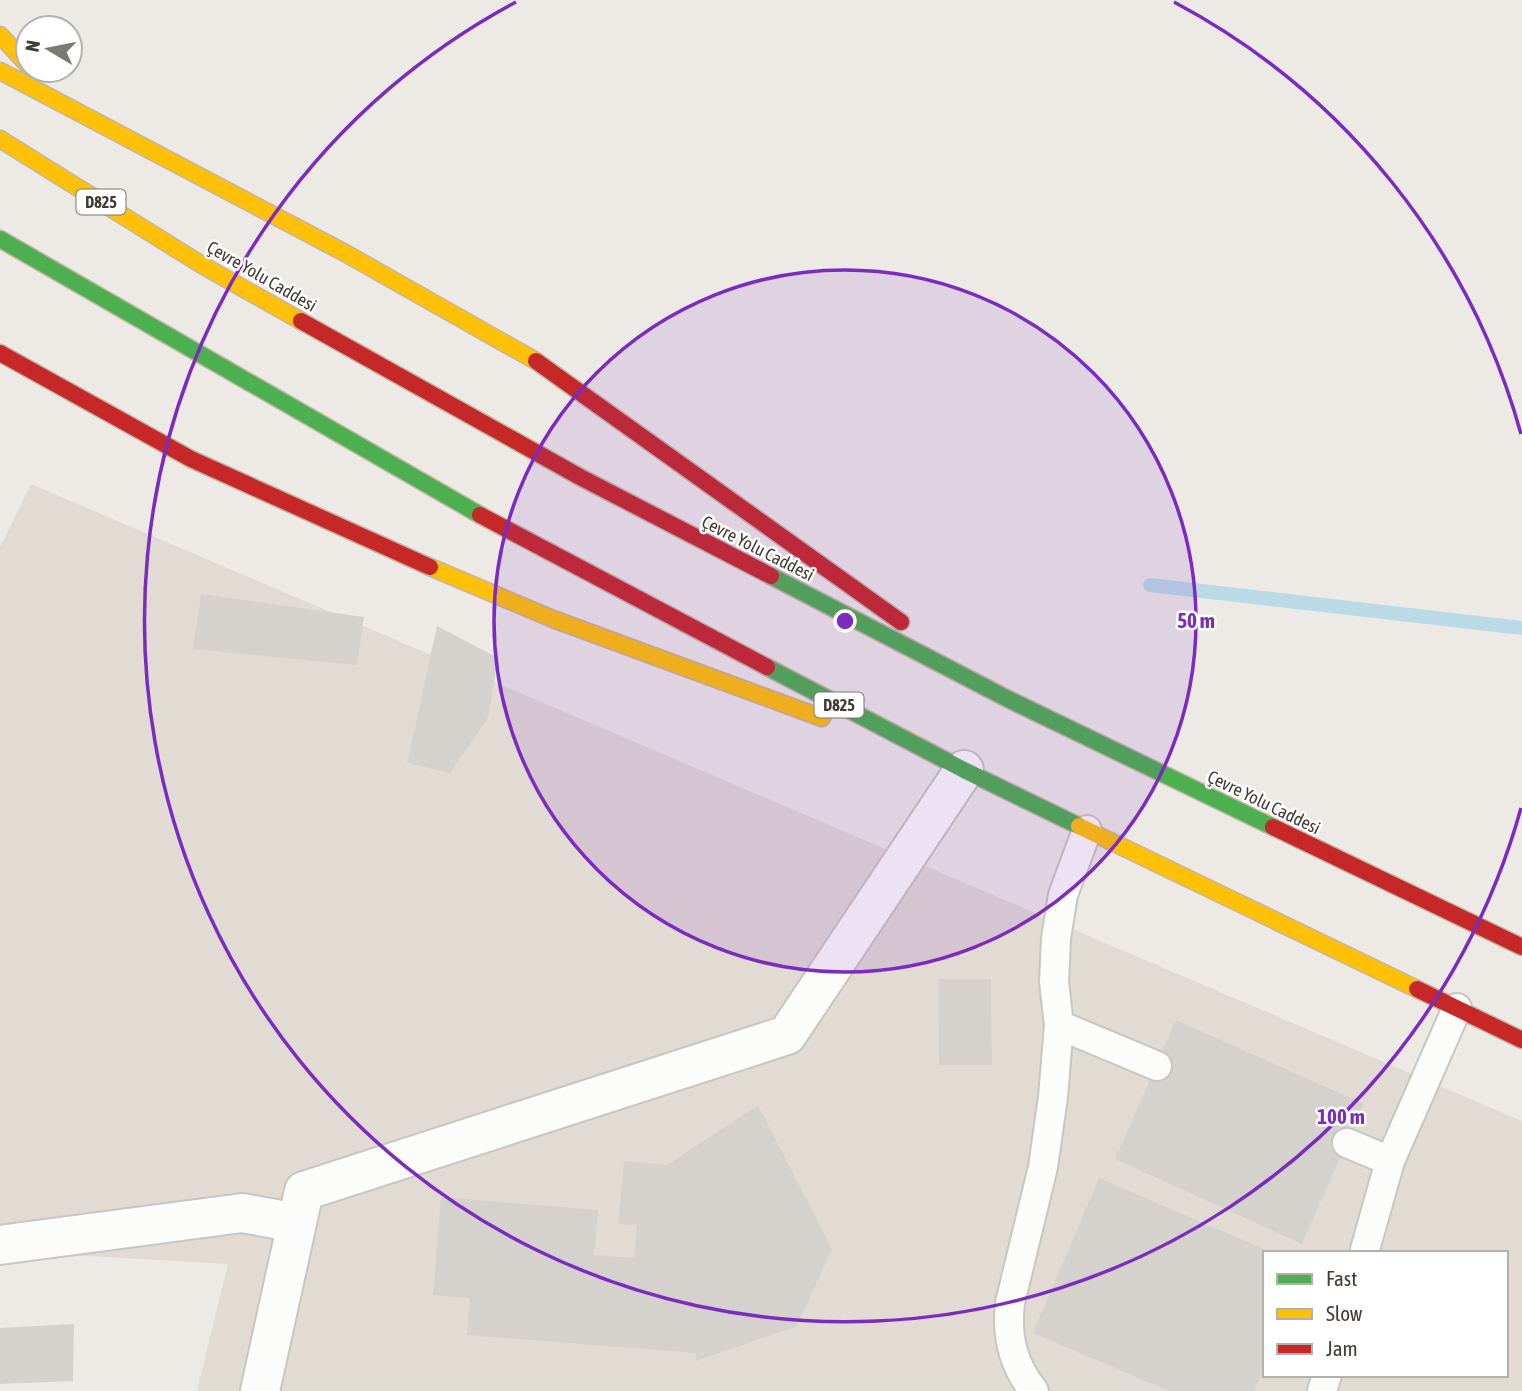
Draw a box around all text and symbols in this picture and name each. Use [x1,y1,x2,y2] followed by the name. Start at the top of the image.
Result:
[14,14,84,84] north arrow
[20,39,44,53] text: N
[76,190,126,214] road number: D825
[203,236,321,316] street label: Çevre Yolu Caddesi
[698,511,818,585] street label: Çevre Yolu Caddesi
[1177,608,1215,632] text: 50 m
[833,609,857,633] centre of rings
[814,692,864,718] road number: D825
[1204,766,1324,838] street label: Çevre Yolu Caddesi
[1317,1104,1365,1128] text: 100 m
[1263,1251,1508,1377] legend
[1326,1266,1357,1290] text: Fast
[1326,1301,1363,1325] text: Slow
[1326,1336,1358,1360] text: Jam

